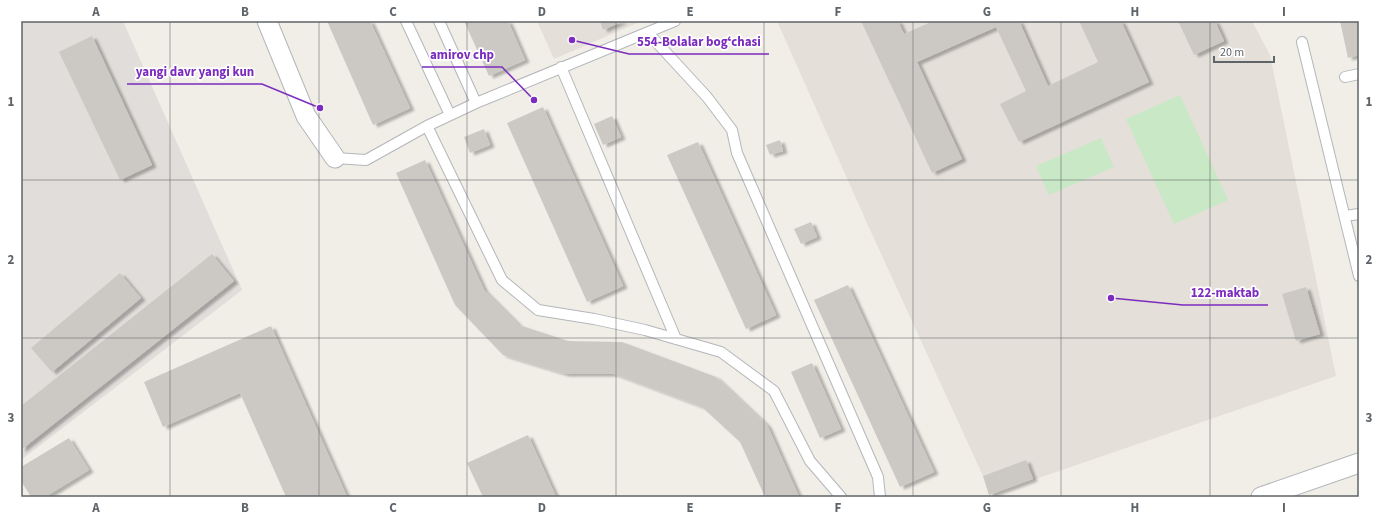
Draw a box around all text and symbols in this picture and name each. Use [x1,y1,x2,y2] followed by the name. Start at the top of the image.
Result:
[91,3,100,21] text: A
[241,3,249,21] text: B
[389,3,397,21] text: C
[538,3,546,21] text: D
[686,3,694,21] text: E
[835,3,842,21] text: F
[983,3,991,21] text: G
[1131,3,1139,21] text: H
[1282,3,1286,21] text: I
[629,29,769,54] callout: 554-Bolalar bogʻchasi
[637,33,761,51] text: 554-Bolalar bogʻchasi
[1214,38,1274,64] scale bar
[422,42,502,67] callout: amirov chp
[1220,44,1244,61] text: 20 m
[430,46,494,64] text: amirov chp
[127,59,262,84] callout: yangi davr yangi kun
[136,63,254,81] text: yangi davr yangi kun
[8,93,15,111] text: 1
[1366,93,1373,111] text: 1
[8,251,15,269] text: 2
[1366,251,1373,269] text: 2
[1183,280,1268,305] callout: 122-maktab
[1191,284,1259,302] text: 122-maktab
[8,409,15,427] text: 3
[1366,409,1373,427] text: 3
[91,499,100,517] text: A
[241,499,249,517] text: B
[389,499,397,517] text: C
[538,499,546,517] text: D
[686,499,694,517] text: E
[835,499,842,517] text: F
[983,499,991,517] text: G
[1131,499,1139,517] text: H
[1282,499,1286,517] text: I

